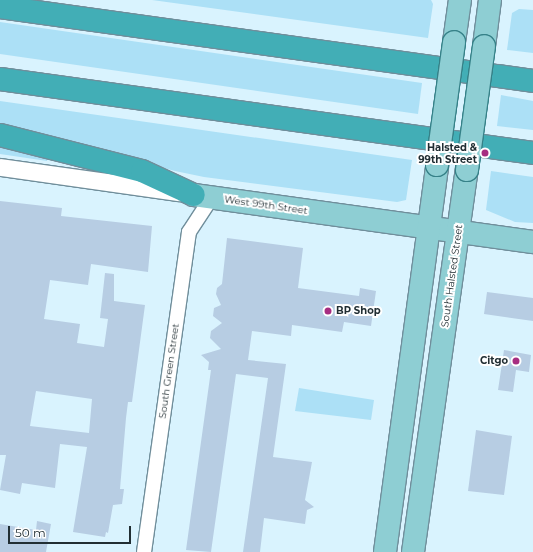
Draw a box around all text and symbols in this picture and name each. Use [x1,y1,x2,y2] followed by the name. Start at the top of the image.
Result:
[418,141,477,164] place label: Halsted & 99th Street
[480,148,490,158] marker: Halsted & 99th Street
[224,193,308,217] street label: West 99th Street
[439,224,465,328] street label: South Halsted Street
[336,305,381,317] place label: BP Shop
[323,306,333,316] marker: BP Shop
[156,323,182,419] street label: South Green Street
[480,355,508,367] place label: Citgo
[511,356,521,366] marker: Citgo
[10,518,133,544] scale bar
[15,525,46,540] text: 50 m

